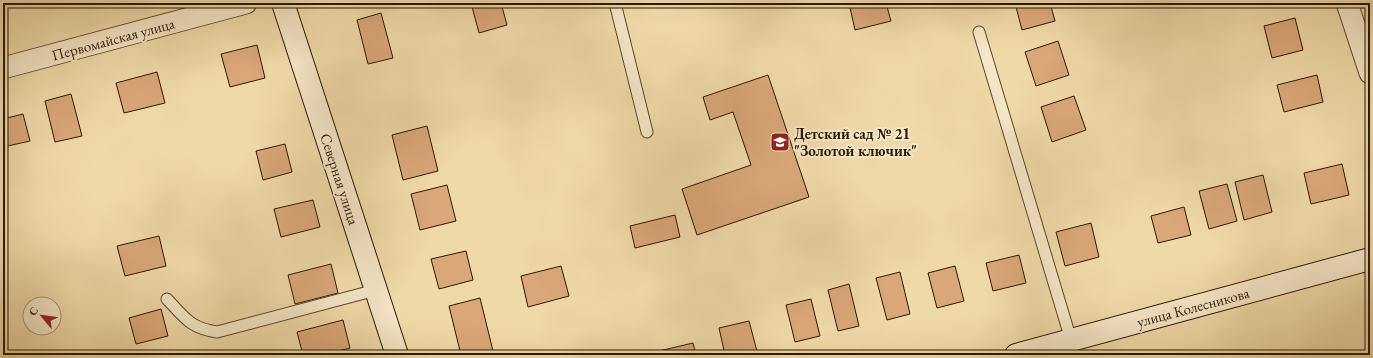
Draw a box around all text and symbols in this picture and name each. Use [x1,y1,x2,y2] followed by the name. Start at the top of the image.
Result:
[49,13,177,65] street label: Первомайская улица
[794,124,917,160] place label: Детский сад № 21 "Золотой ключик"
[316,131,364,227] street label: Северная улица
[769,131,791,153] school or university icon: Детский сад № 21 "Золотой ключик"
[1135,283,1251,331] street label: улица Колесникова
[22,296,62,336] north arrow
[25,304,41,318] text: С

